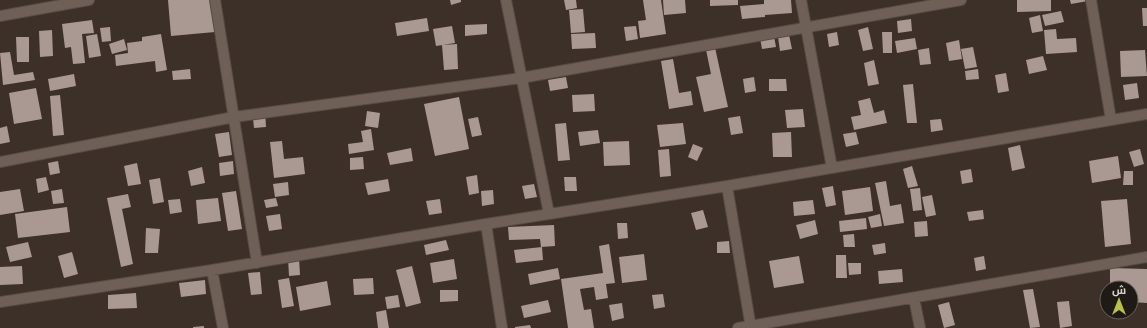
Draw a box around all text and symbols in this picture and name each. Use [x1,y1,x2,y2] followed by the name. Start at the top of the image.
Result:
[1099,280,1139,320] north arrow
[1112,284,1126,297] text: ش

